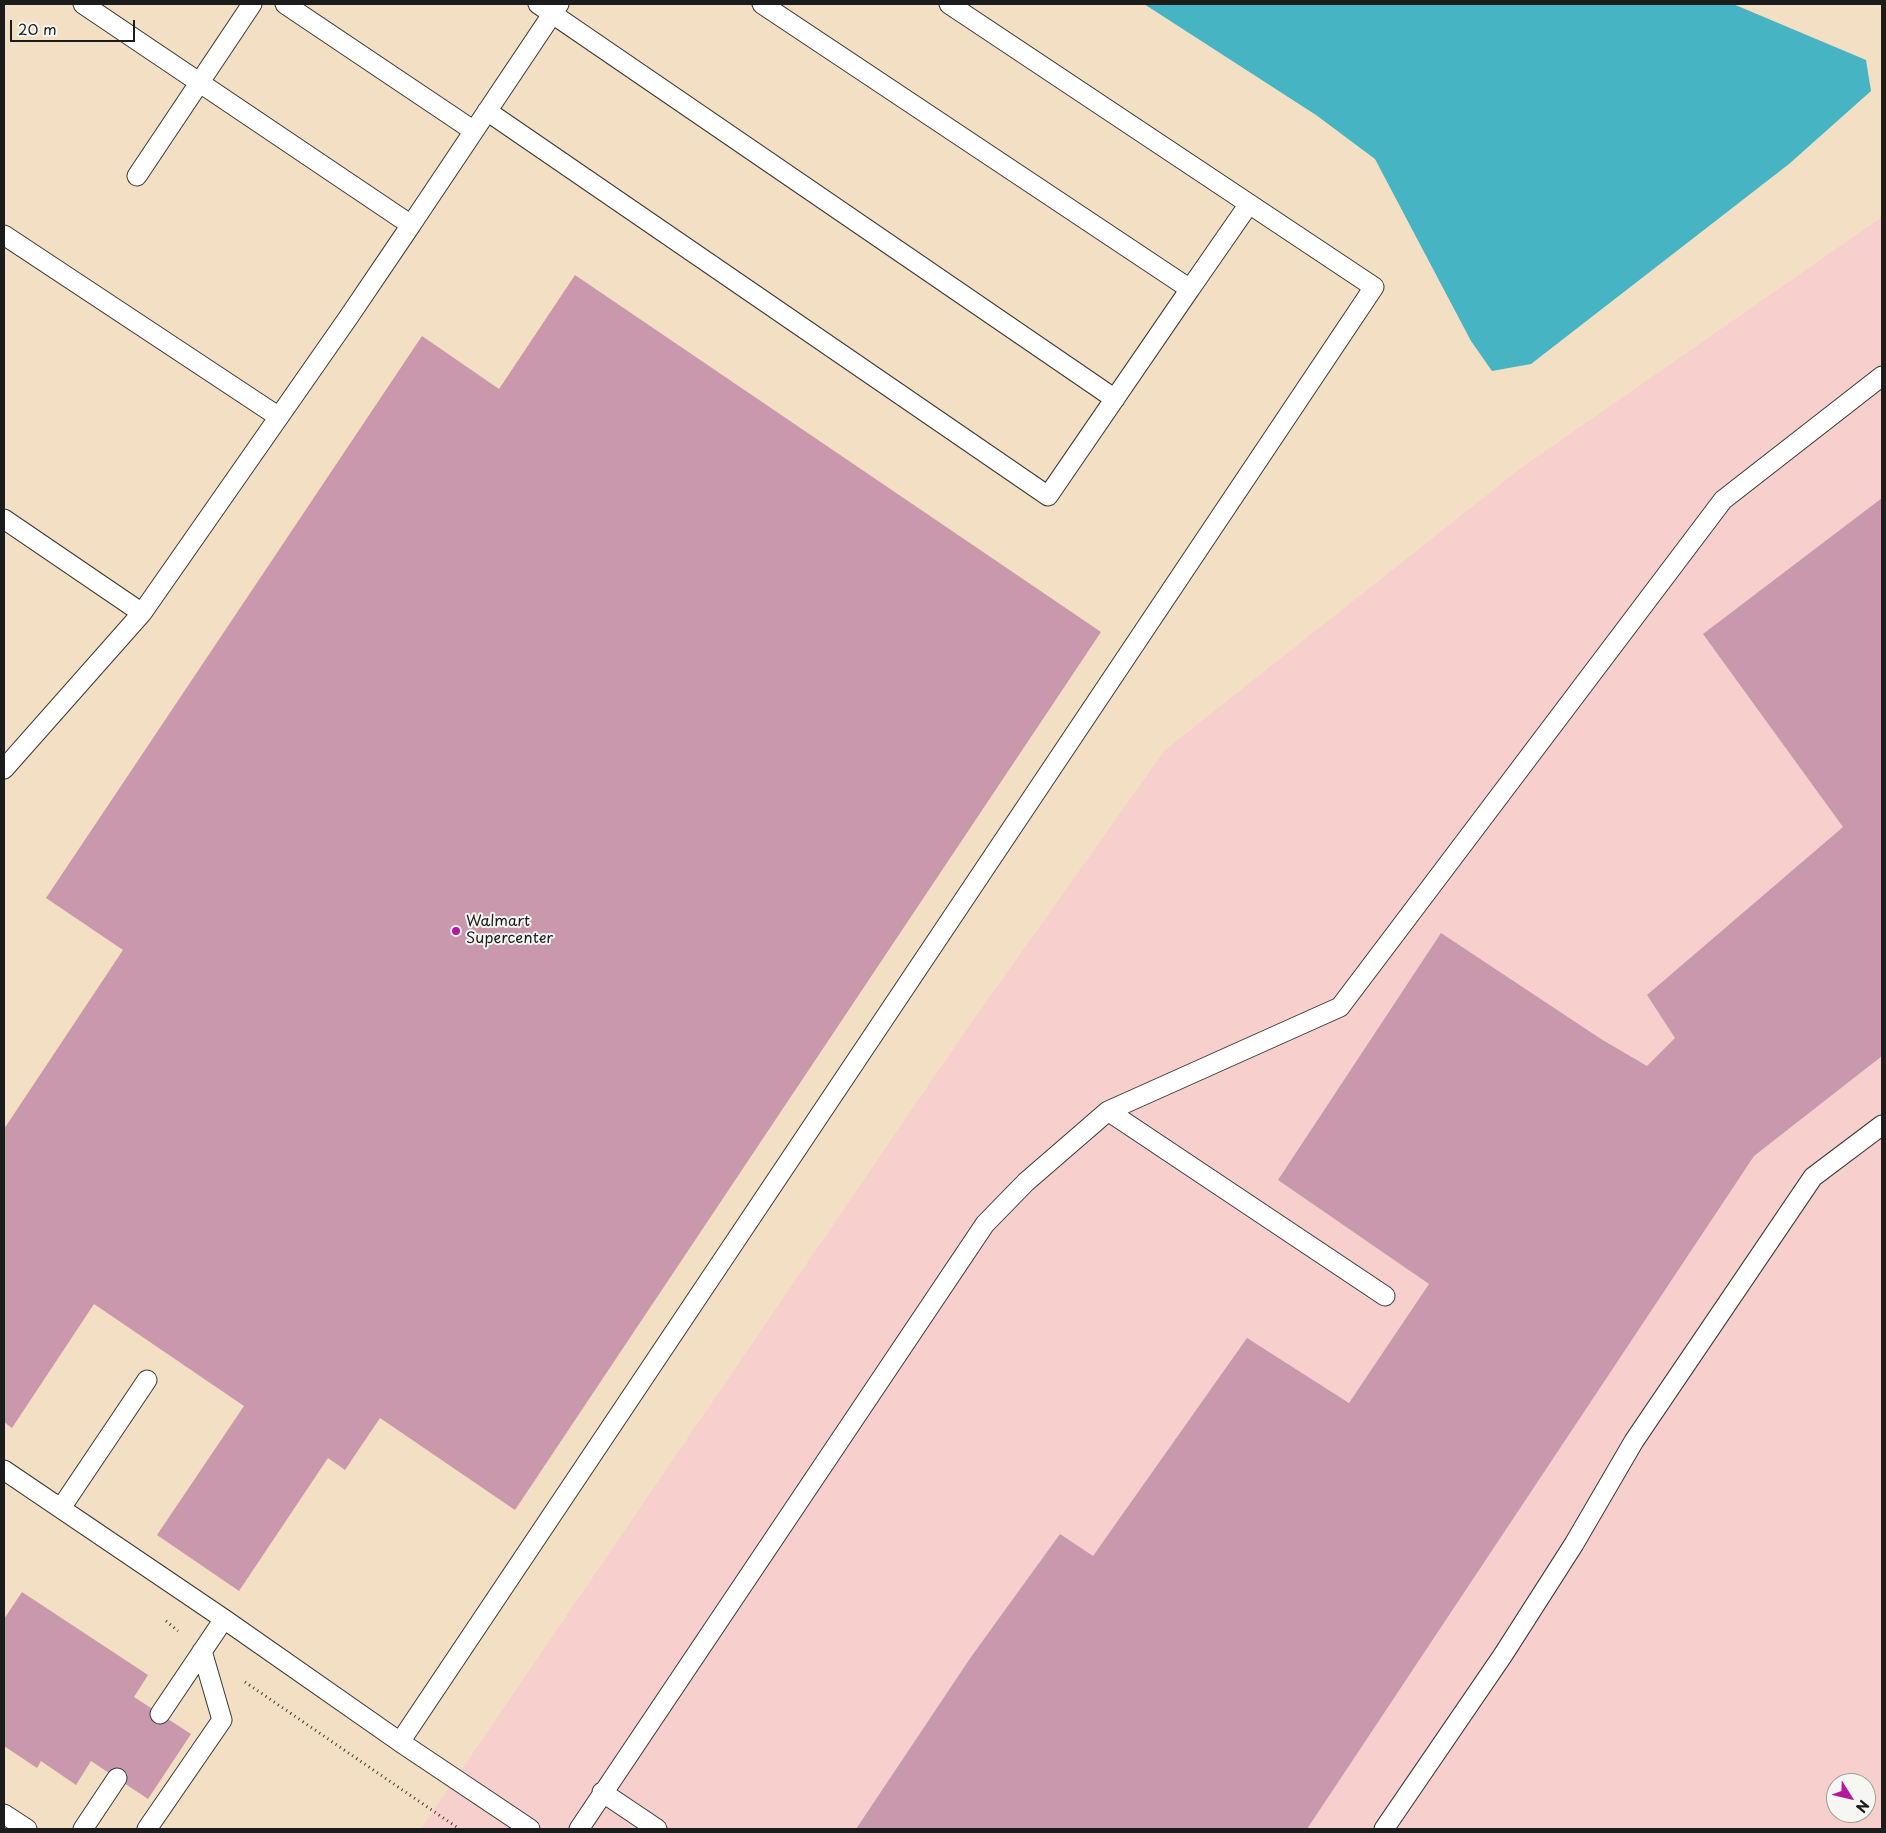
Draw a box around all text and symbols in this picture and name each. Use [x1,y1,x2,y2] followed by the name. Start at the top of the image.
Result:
[12,10,138,42] scale bar
[18,17,57,40] text: 20 m
[466,913,553,948] place label: Walmart Supercenter
[450,925,462,937] marker: Walmart Supercenter
[1826,1773,1876,1823] north arrow
[1851,1796,1874,1817] text: N

